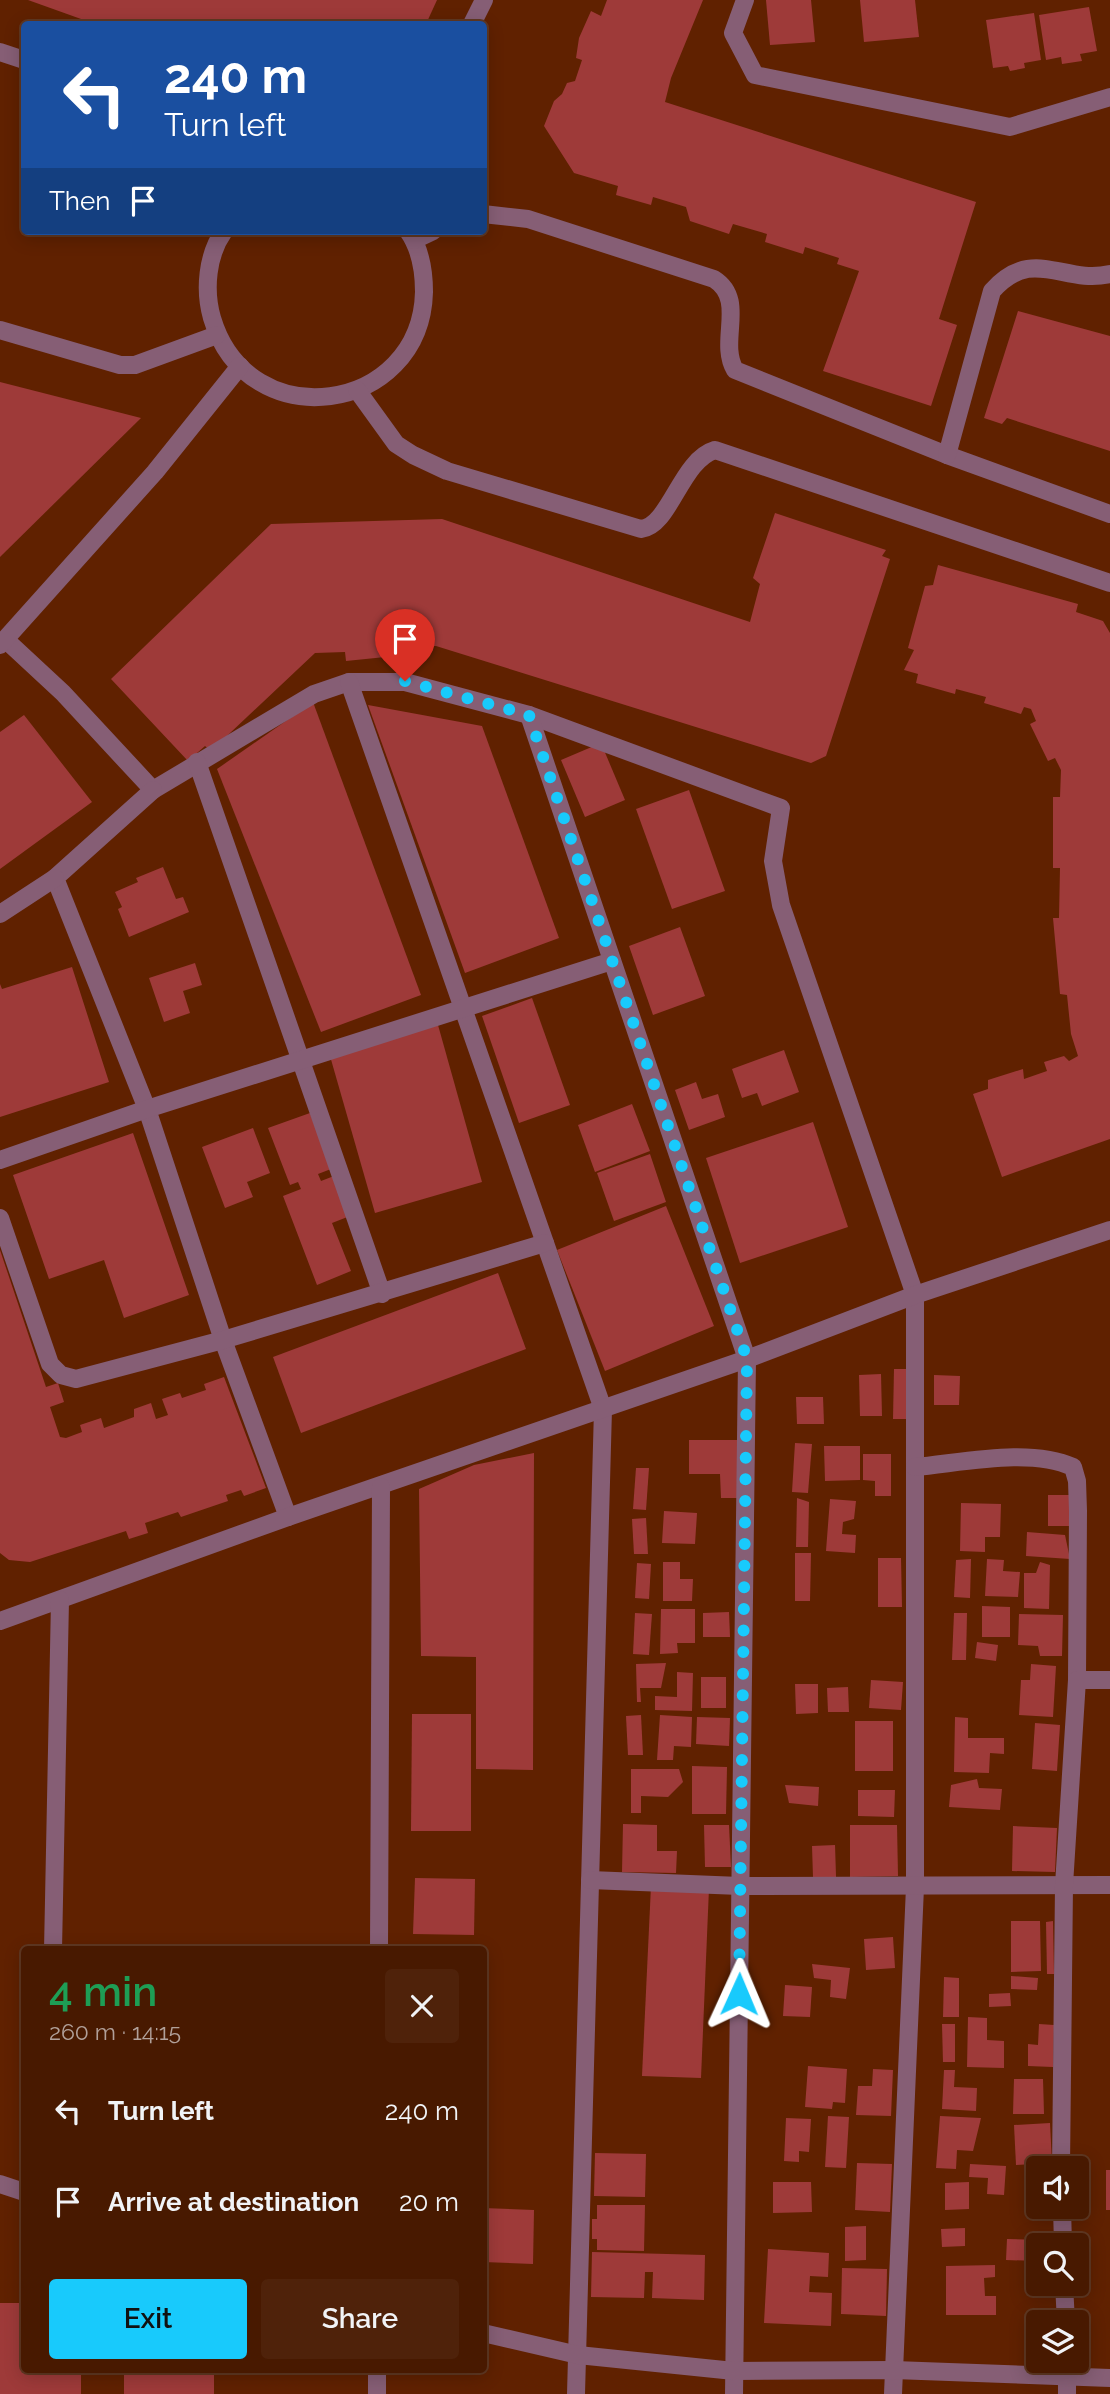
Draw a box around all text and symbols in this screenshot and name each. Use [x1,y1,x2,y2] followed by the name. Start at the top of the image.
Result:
[164,47,307,104] text: 240 m
[49,49,140,140] icon: left
[164,106,286,143] text: Turn left
[124,182,162,220] icon: arrive
[49,186,110,216] text: Then
[375,609,435,681] pin
[386,620,424,658] icon: arrive
[702,1957,776,2031] position arrow
[49,1967,157,2016] text: 4 min
[385,1969,459,2043] button: close
[49,2018,181,2045] text: 260 m · 14:15
[49,2092,87,2130] icon: left
[108,2096,214,2126] text: Turn left
[385,2096,459,2126] text: 240 m
[1026,2156,1089,2373] map controls
[1026,2156,1089,2219] button: sound
[49,2183,87,2221] icon: arrive
[108,2187,359,2217] text: Arrive at destination
[399,2187,459,2217] text: 20 m
[1026,2233,1089,2296] button: search
[49,2279,247,2359] button: Exit
[261,2279,459,2359] button: Share
[1026,2310,1089,2373] button: layers

